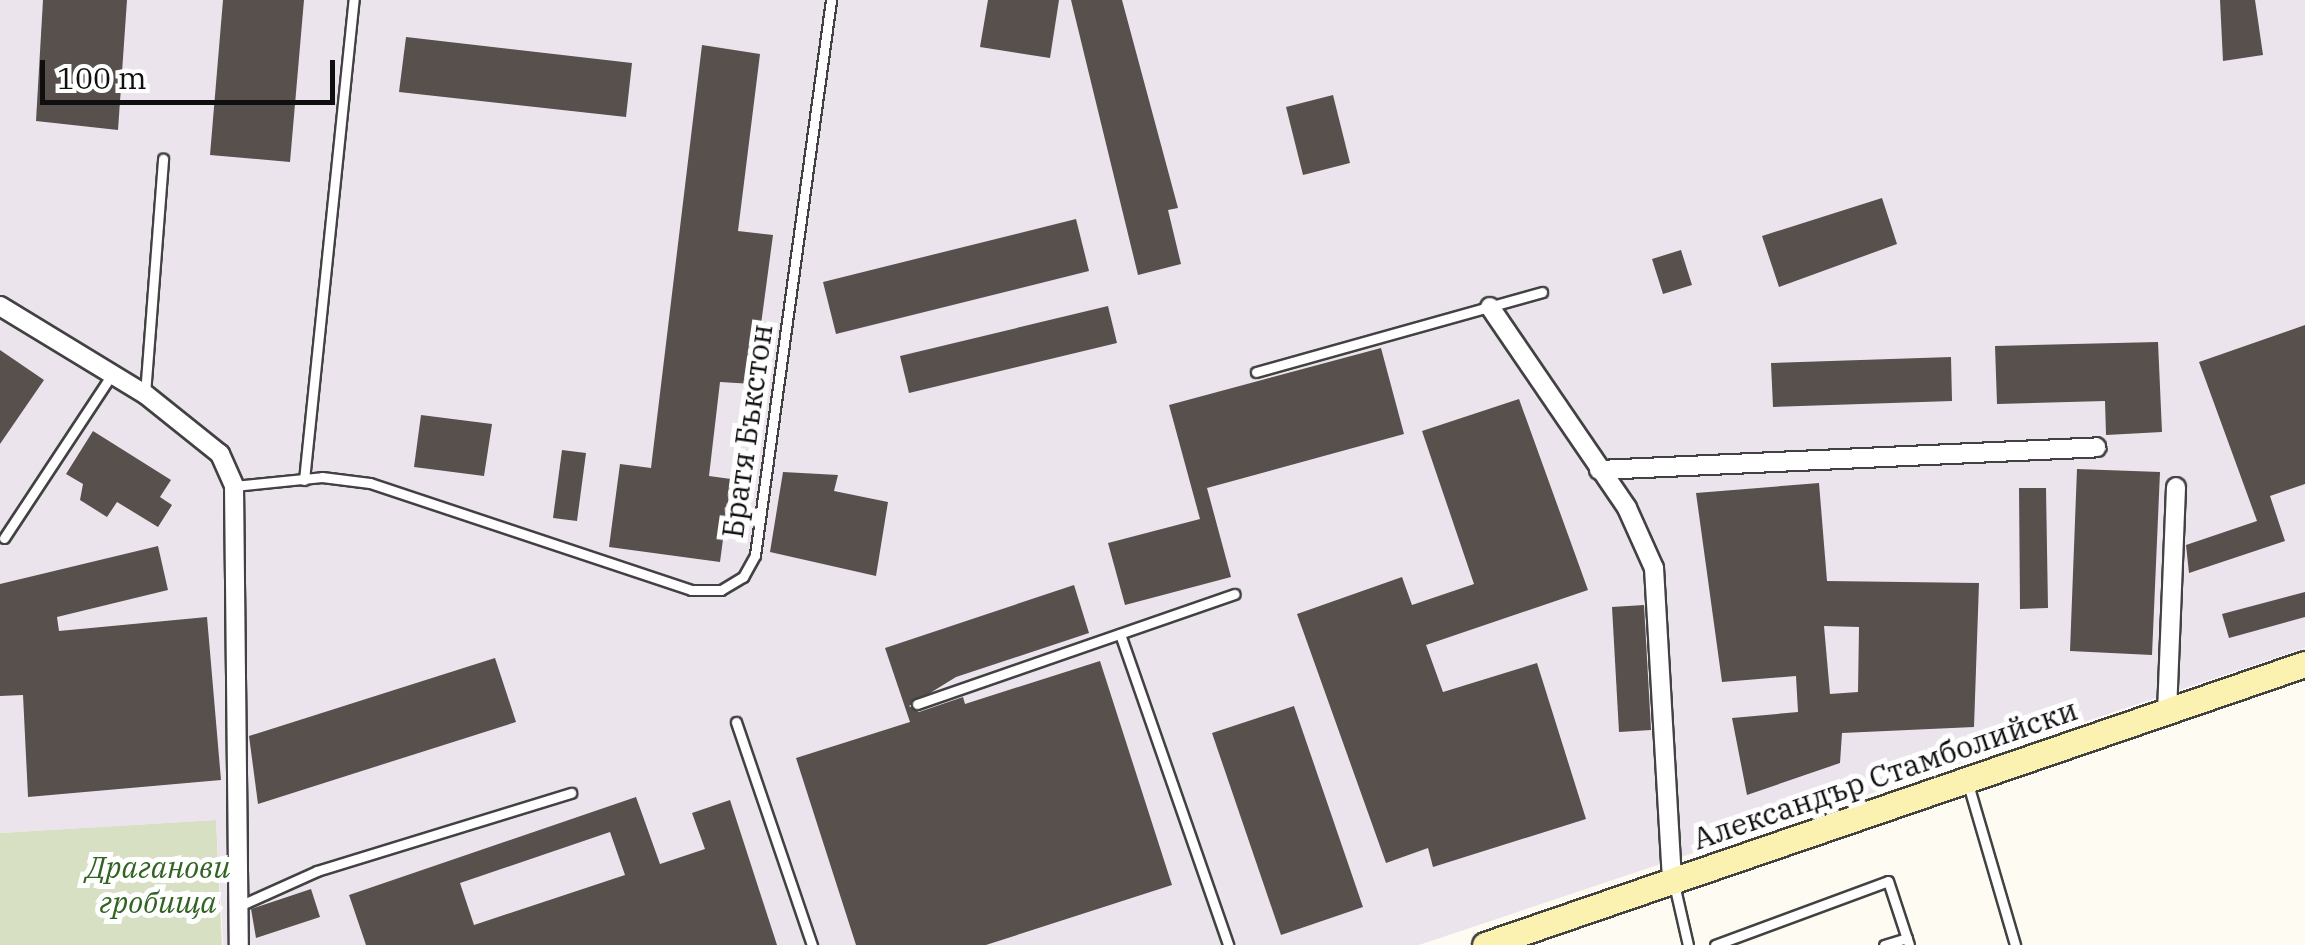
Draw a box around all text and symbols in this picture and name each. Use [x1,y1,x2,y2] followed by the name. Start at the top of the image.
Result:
[45,40,340,102] scale bar
[57,58,147,97] text: 100 m
[714,322,780,540] street label: Братя Бъкстон
[1688,691,2082,857] street label: Александър Стамболийски
[86,849,230,920] park label: Драганови гробища

